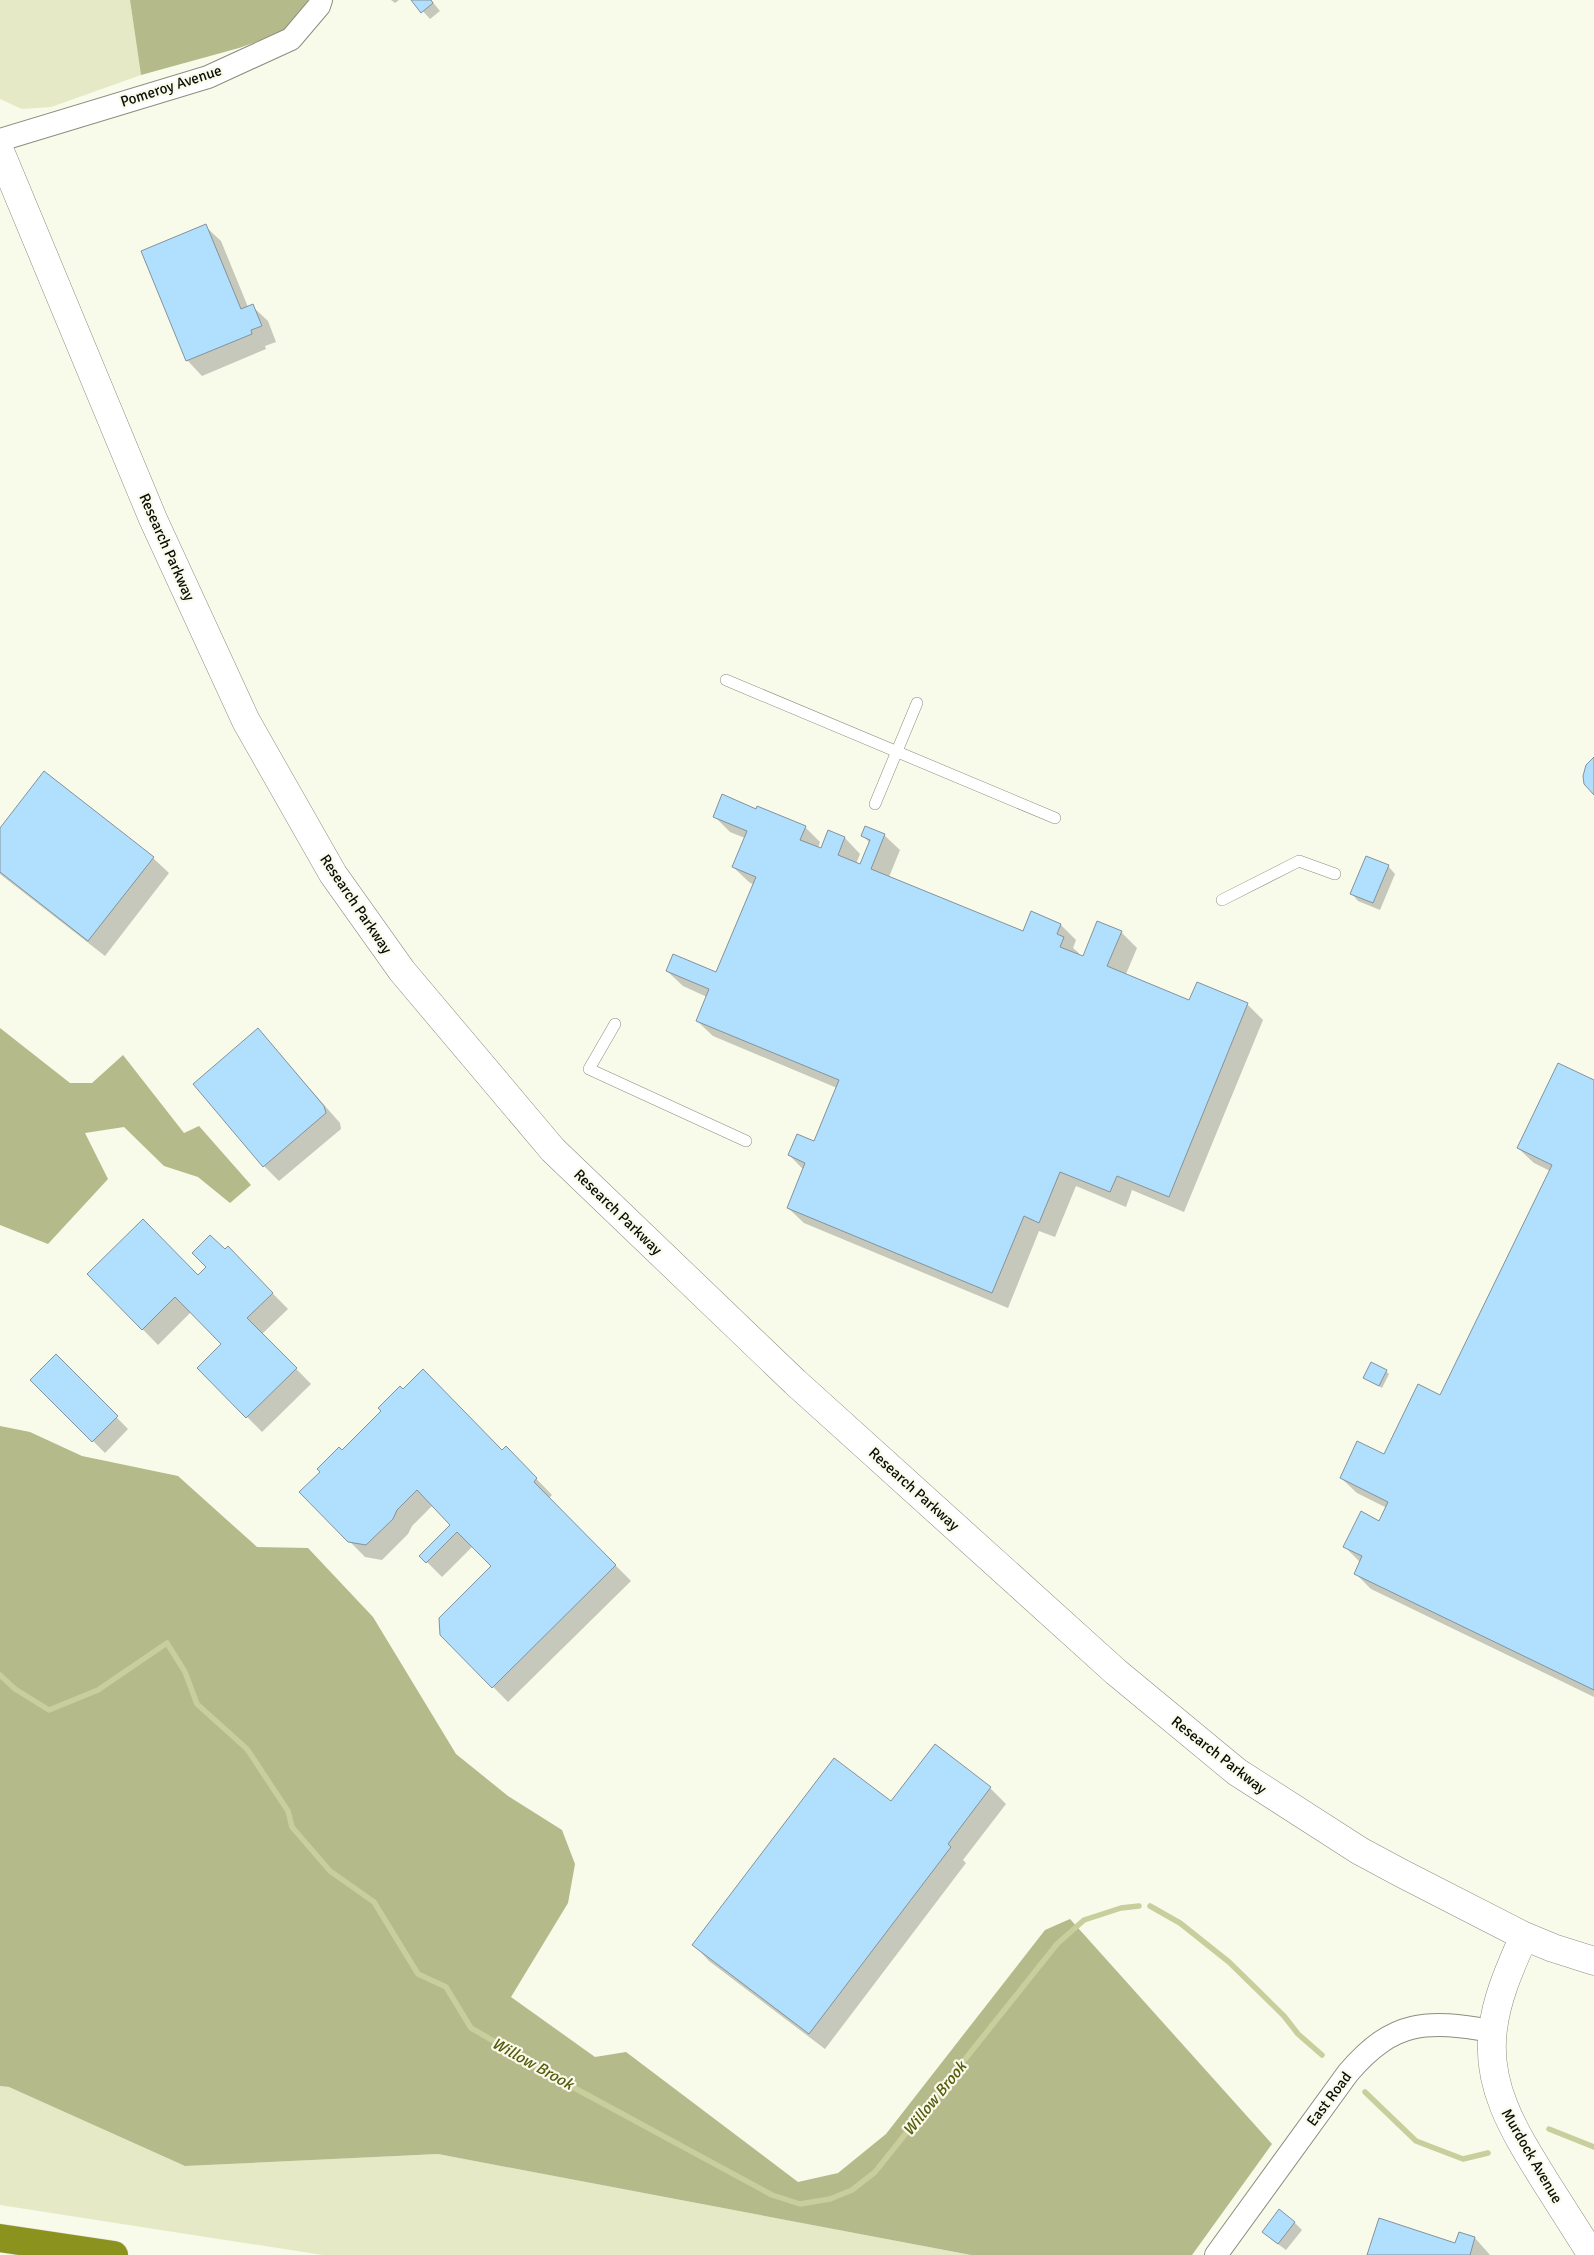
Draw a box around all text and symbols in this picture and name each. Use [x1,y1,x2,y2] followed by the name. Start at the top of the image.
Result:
[118,61,224,111] street label: Pomeroy Avenue
[135,490,199,604] street label: Research Parkway
[316,851,396,957] street label: Research Parkway
[570,1165,666,1259] street label: Research Parkway
[865,1444,963,1534] street label: Research Parkway
[1168,1712,1270,1798] street label: Research Parkway
[488,2033,578,2095] water label: Willow Brook
[899,2056,972,2140] water label: Willow Brook
[1303,2068,1355,2130] street label: East Road
[1498,2105,1566,2207] street label: Murdock Avenue

